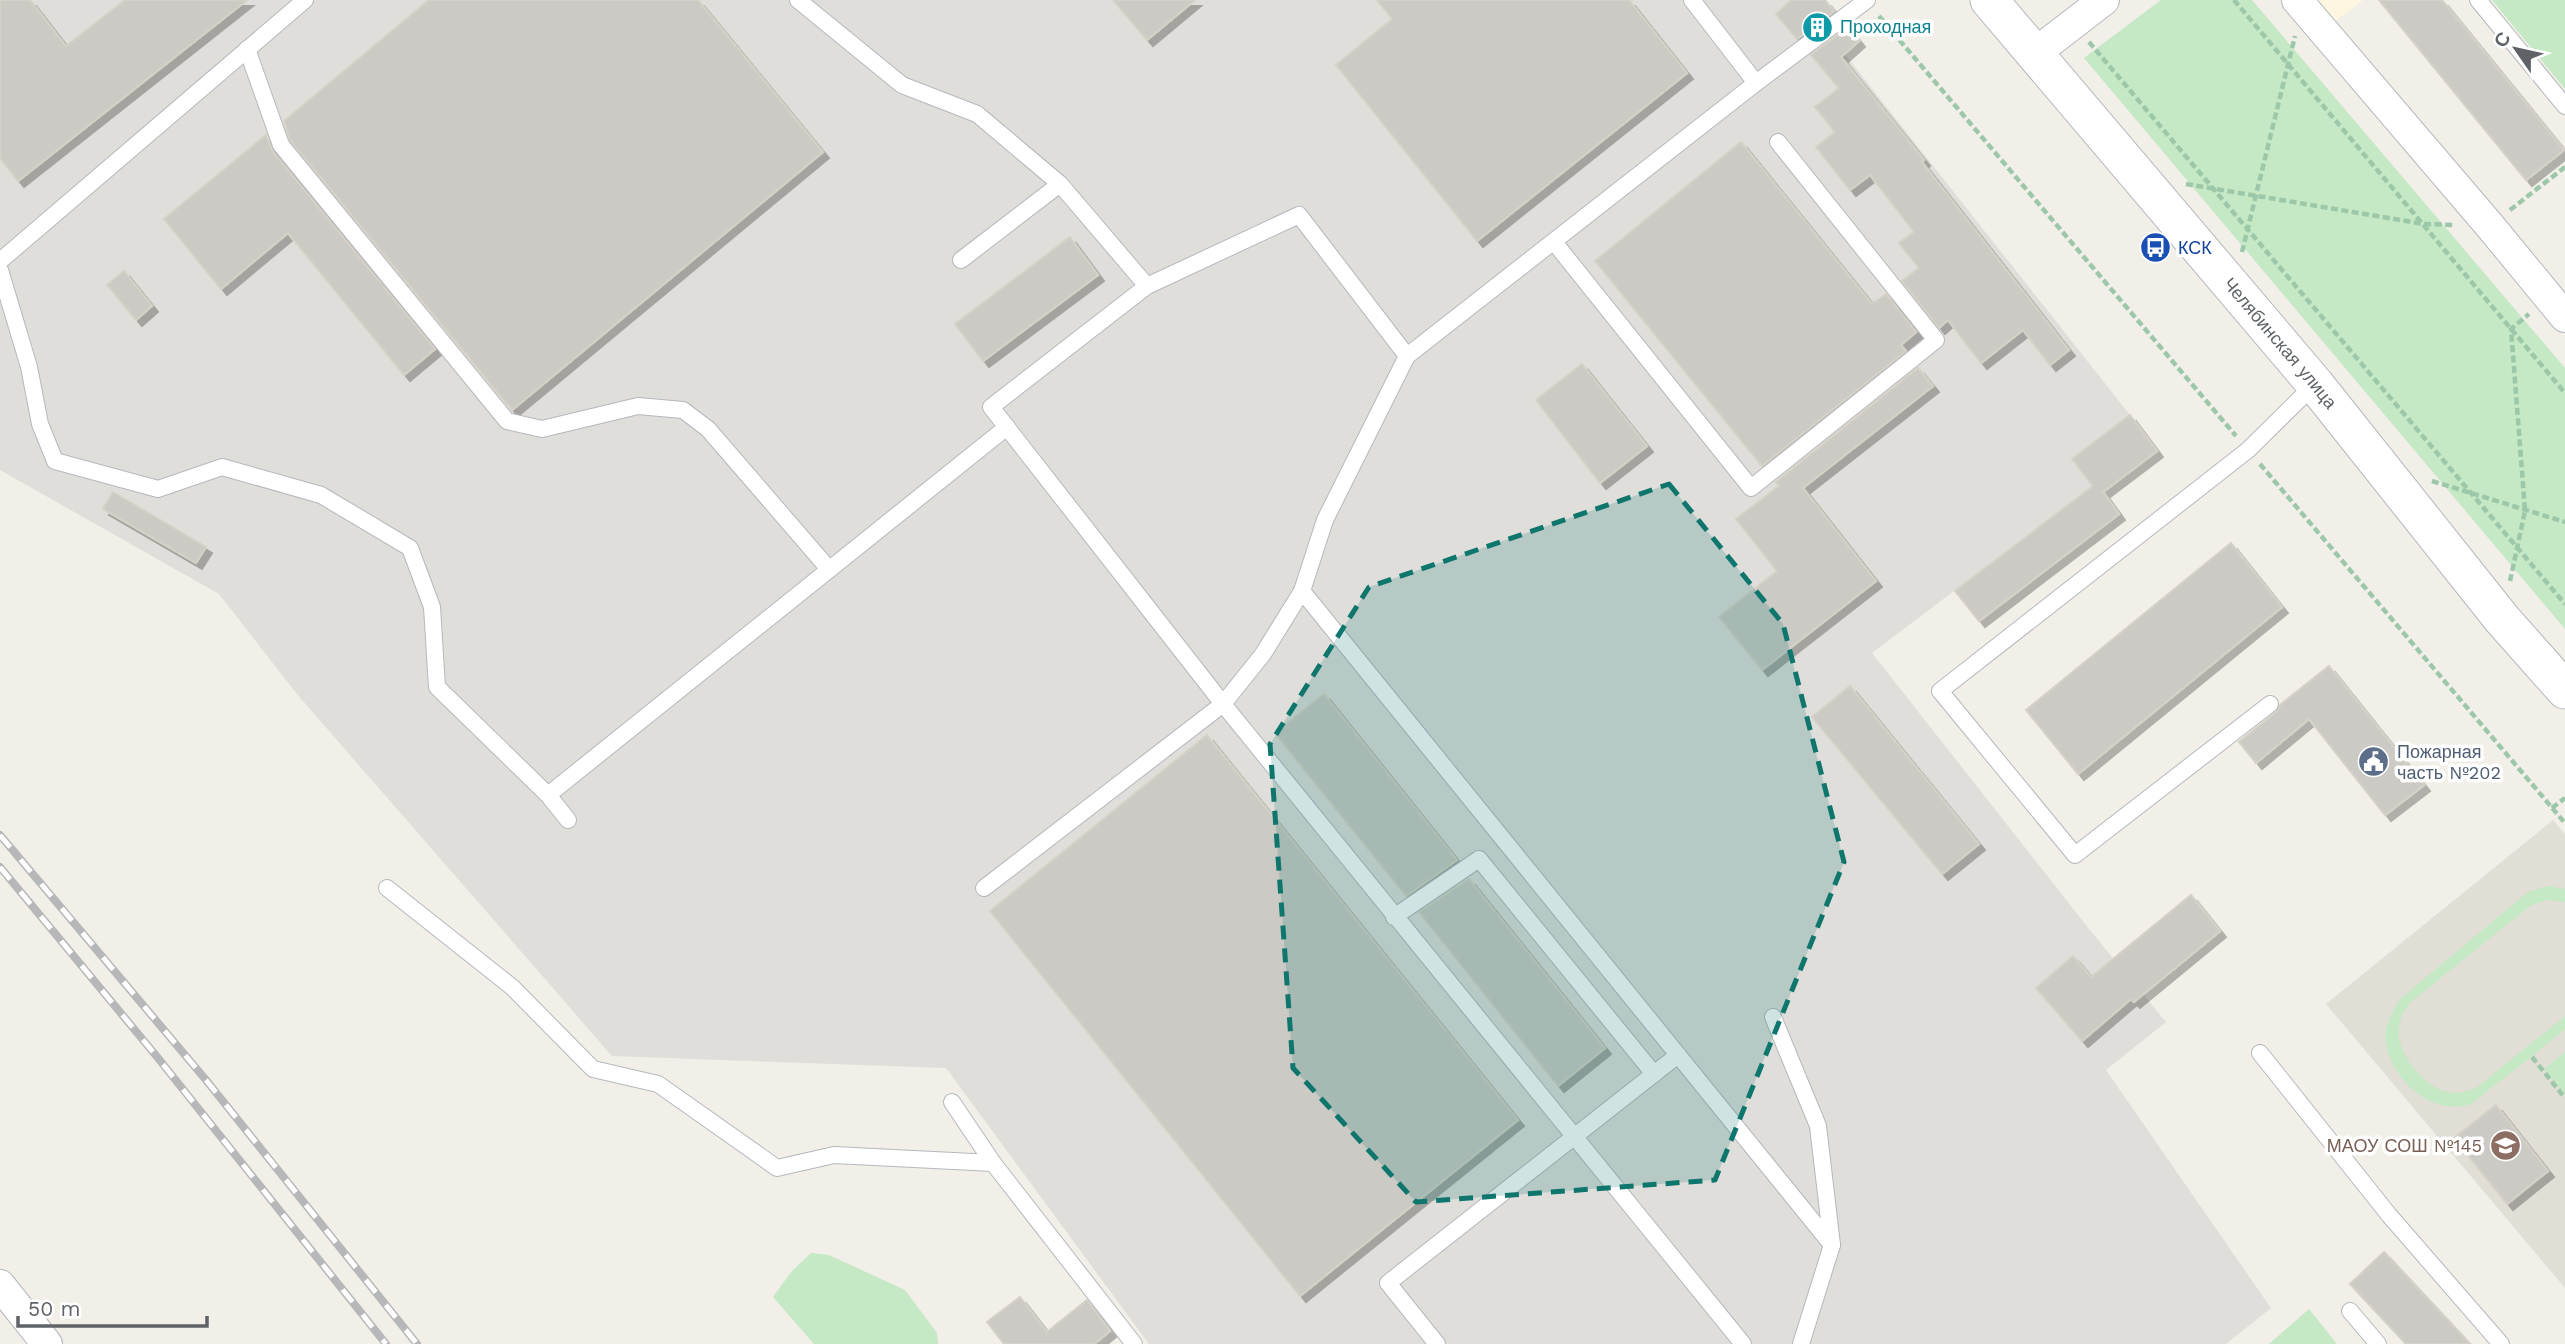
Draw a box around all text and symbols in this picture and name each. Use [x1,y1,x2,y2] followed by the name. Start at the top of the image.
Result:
[1800,10,1834,44] building icon: Проходная
[2481,14,2551,84] north arrow
[1840,16,1931,37] place label: Проходная
[2489,27,2516,52] text: С
[2138,231,2172,265] bus stop icon: КСК
[2178,237,2212,258] place label: КСК
[2219,273,2342,413] street label: Челябинская улица
[2397,741,2501,783] place label: Пожарная часть №202
[2357,745,2391,779] public building icon: Пожарная часть №202
[2488,1129,2522,1163] school or university icon: МАОУ СОШ №145
[2327,1135,2482,1156] place label: МАОУ СОШ №145
[18,1284,206,1328] scale bar
[28,1296,80,1321] text: 50 m

